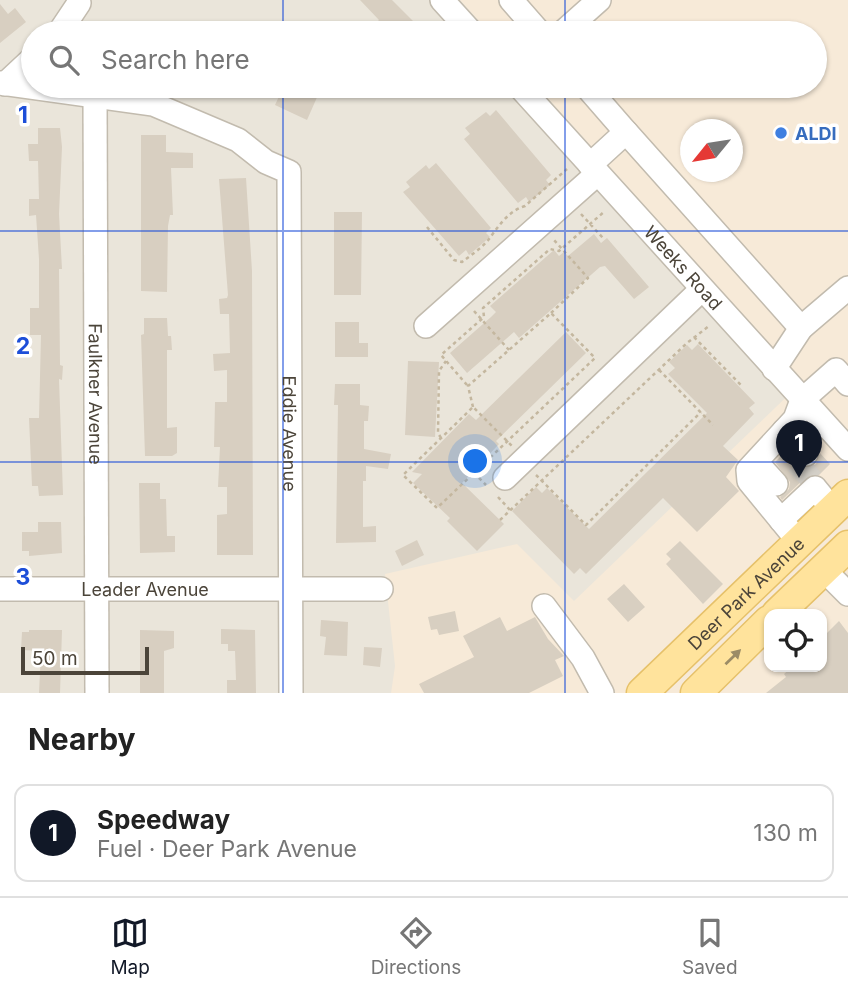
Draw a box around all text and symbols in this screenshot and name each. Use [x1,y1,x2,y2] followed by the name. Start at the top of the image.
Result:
[21,21,827,98] search box
[45,41,83,79] icon: search
[101,44,250,75] text: Search here
[18,101,28,129] text: 1
[680,119,743,182] north arrow
[795,123,837,144] place label: ALDI
[773,125,789,141] marker: ALDI
[640,221,727,314] street label: Weeks Road
[85,323,107,465] street label: Faulkner Avenue
[16,332,30,360] text: 2
[279,375,301,492] street label: Eddie Avenue
[776,420,822,478] pin: 1
[458,444,492,478] your location
[683,533,808,654] street label: Deer Park Avenue
[16,563,30,591] text: 3
[81,579,209,600] street label: Leader Avenue
[764,609,827,672] map controls
[764,609,827,672] button: locate
[21,644,149,676] scale bar
[32,647,78,670] text: 50 m
[724,649,741,666] one-way arrow
[28,721,136,757] text: Nearby
[97,804,230,835] text: Speedway
[48,819,58,847] text: 1
[753,819,818,847] text: 130 m
[97,835,357,863] text: Fuel · Deer Park Avenue
[110,914,150,979] tab: Map
[371,914,461,979] tab: Directions
[682,914,738,979] tab: Saved

